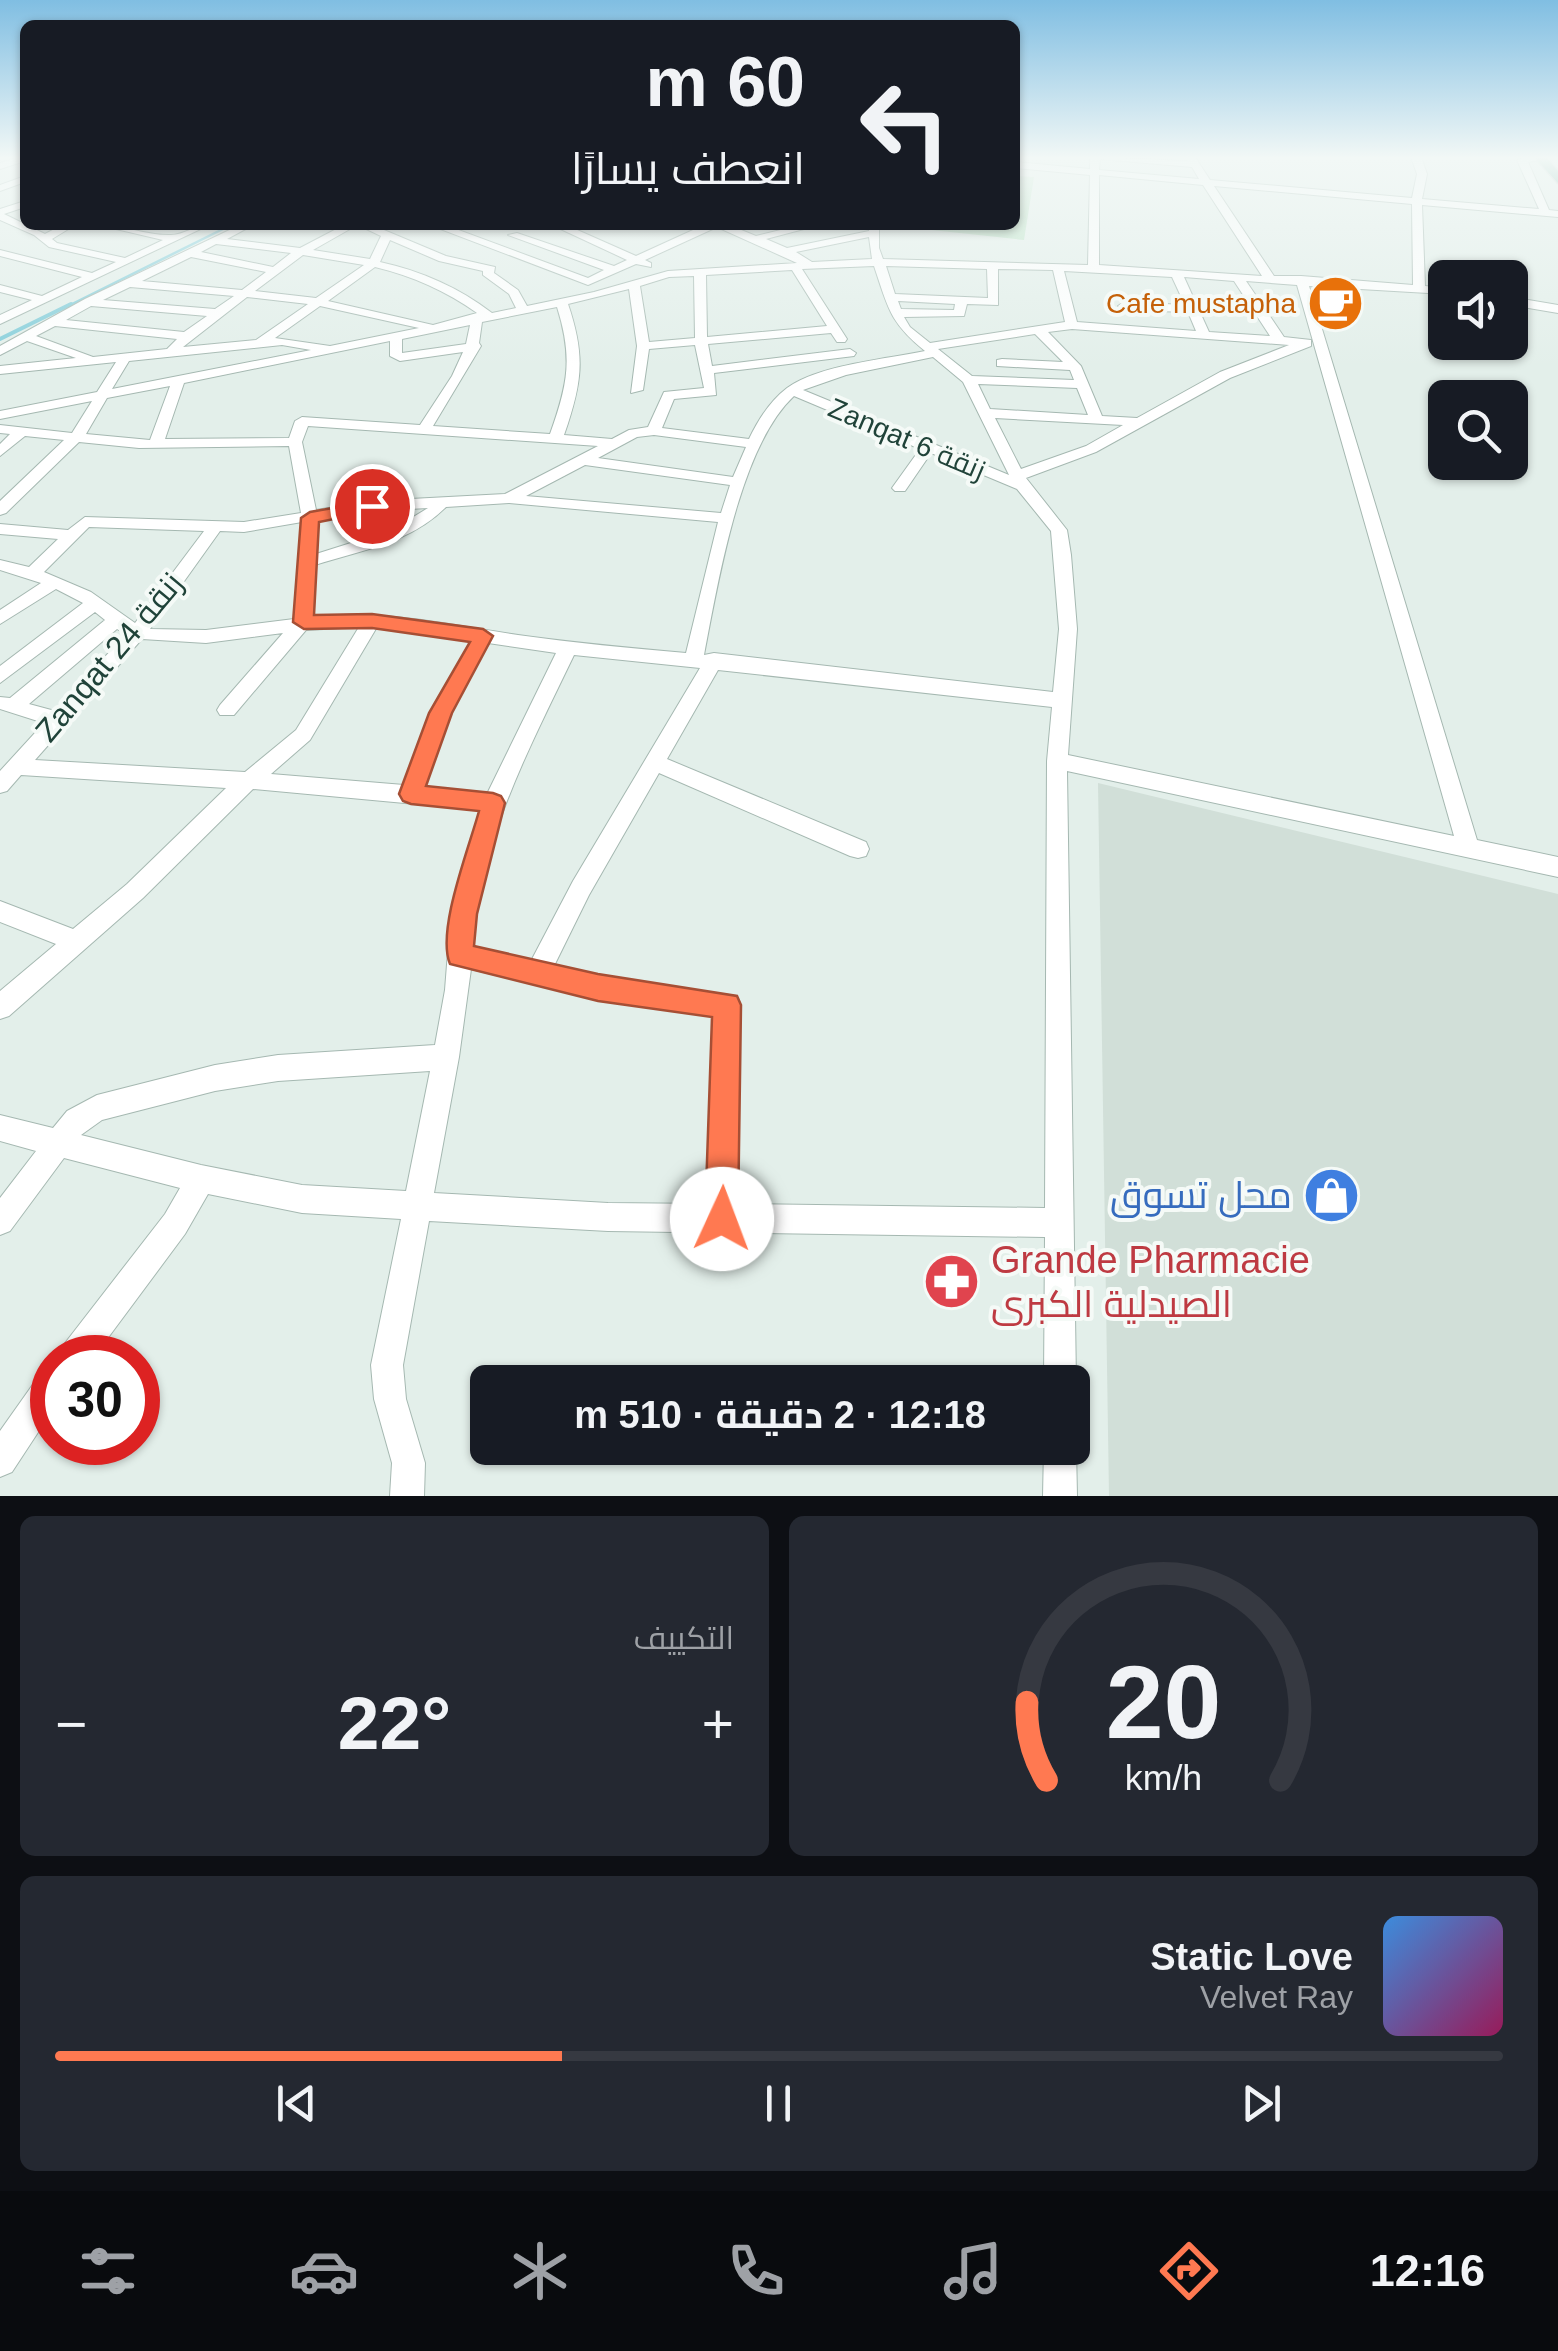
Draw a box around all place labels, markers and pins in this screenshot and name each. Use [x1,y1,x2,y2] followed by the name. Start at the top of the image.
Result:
[1305,273,1365,333] cafe icon: Cafe mustapha
[1106,288,1296,319] place label: Cafe mustapha
[330,464,415,549] pin
[1301,1165,1361,1225] shop icon: محل تسوق
[1110,1174,1292,1218] place label: محل تسوق
[991,1239,1310,1326] place label: Grande Pharmacie الصيدلية الكبرى
[922,1252,982,1312] pharmacy icon: Grande Pharmacie الصيدلية الكبرى

